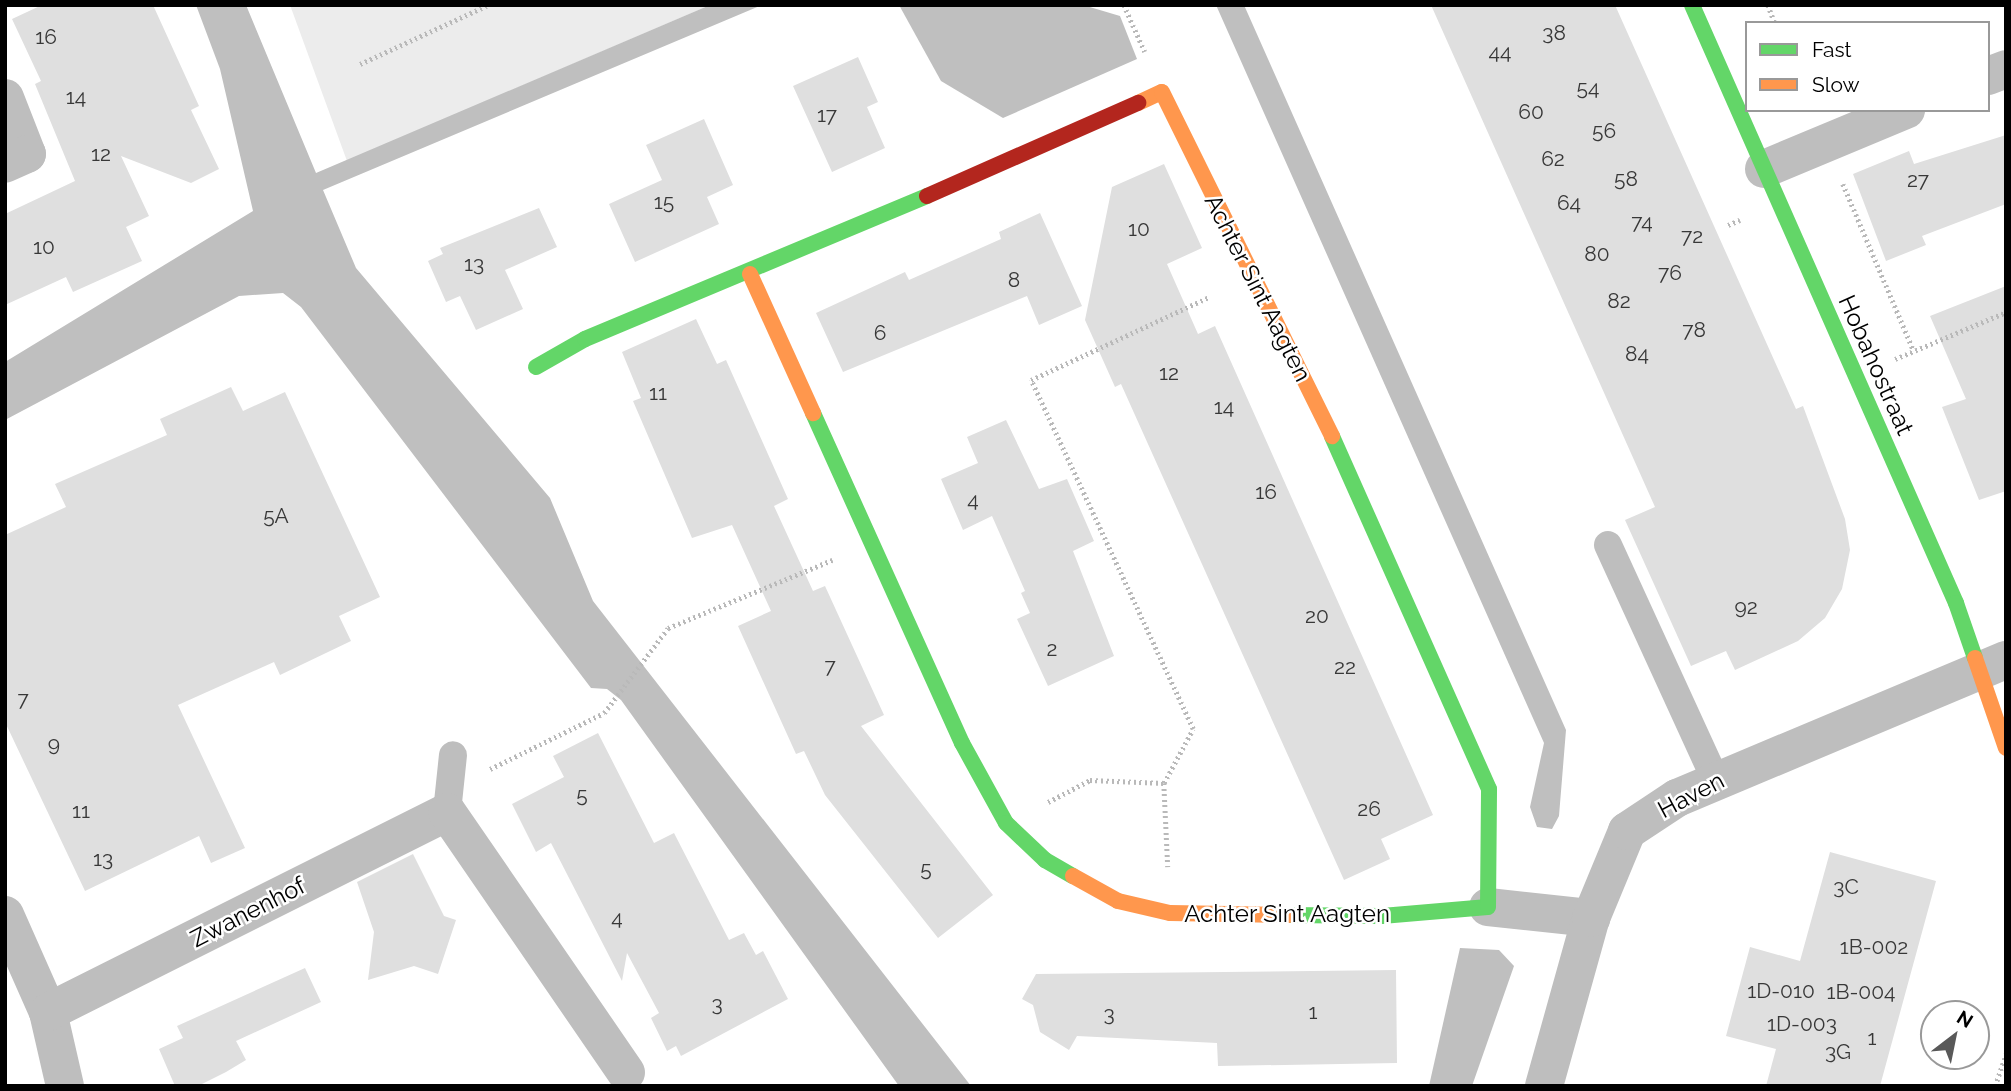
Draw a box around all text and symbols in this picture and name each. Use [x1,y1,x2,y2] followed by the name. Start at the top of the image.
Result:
[1542,20,1566,46] house number: 38
[1745,21,1990,112] legend
[35,24,57,50] house number: 16
[1812,37,1852,62] text: Fast
[1489,39,1511,65] house number: 44
[1812,72,1860,97] text: Slow
[1577,75,1599,101] house number: 54
[66,84,86,110] house number: 14
[1518,99,1544,125] house number: 60
[817,102,837,128] house number: 17
[1592,118,1616,144] house number: 56
[91,141,111,167] house number: 12
[1541,146,1565,172] house number: 62
[1614,166,1638,192] house number: 58
[1907,167,1929,193] house number: 27
[654,189,674,215] house number: 15
[1198,189,1318,387] street label: Achter Sint Aagten
[1557,190,1581,216] house number: 64
[1631,209,1653,235] house number: 74
[1128,216,1150,242] house number: 10
[1681,223,1703,249] house number: 72
[33,234,55,260] house number: 10
[1584,241,1610,267] house number: 80
[464,251,484,277] house number: 13
[1658,260,1682,286] house number: 76
[1008,267,1020,293] house number: 8
[1607,288,1631,314] house number: 82
[1832,291,1920,439] street label: Hobahostraat
[1682,317,1706,343] house number: 78
[874,320,886,346] house number: 6
[1625,341,1649,367] house number: 84
[1159,360,1179,386] house number: 12
[649,380,667,406] house number: 11
[1214,394,1234,420] house number: 14
[1255,479,1277,505] house number: 16
[967,487,979,513] house number: 4
[263,503,289,529] house number: 5A
[1734,594,1758,620] house number: 92
[1305,603,1329,629] house number: 20
[1047,636,1057,662] house number: 2
[824,653,836,679] house number: 7
[1334,654,1356,680] house number: 22
[17,686,29,712] house number: 7
[48,731,60,757] house number: 9
[1653,766,1729,824] street label: Haven
[576,782,588,808] house number: 5
[1357,796,1381,822] house number: 26
[72,798,90,824] house number: 11
[93,846,113,872] house number: 13
[920,856,932,882] house number: 5
[186,871,310,953] street label: Zwanenhof
[1833,874,1859,900] house number: 3C
[1183,900,1391,928] street label: Achter Sint Aagten
[611,905,623,931] house number: 4
[1840,934,1908,960] house number: 1B-002
[1747,978,1815,1004] house number: 1D-010
[1826,979,1896,1005] house number: 1B-004
[711,991,723,1017] house number: 3
[1309,999,1317,1025] house number: 1
[1920,1000,1990,1070] north arrow
[1103,1001,1115,1027] house number: 3
[1953,1006,1977,1032] text: N
[1767,1011,1837,1037] house number: 1D-003
[1868,1025,1876,1051] house number: 1
[1825,1039,1851,1065] house number: 3G

